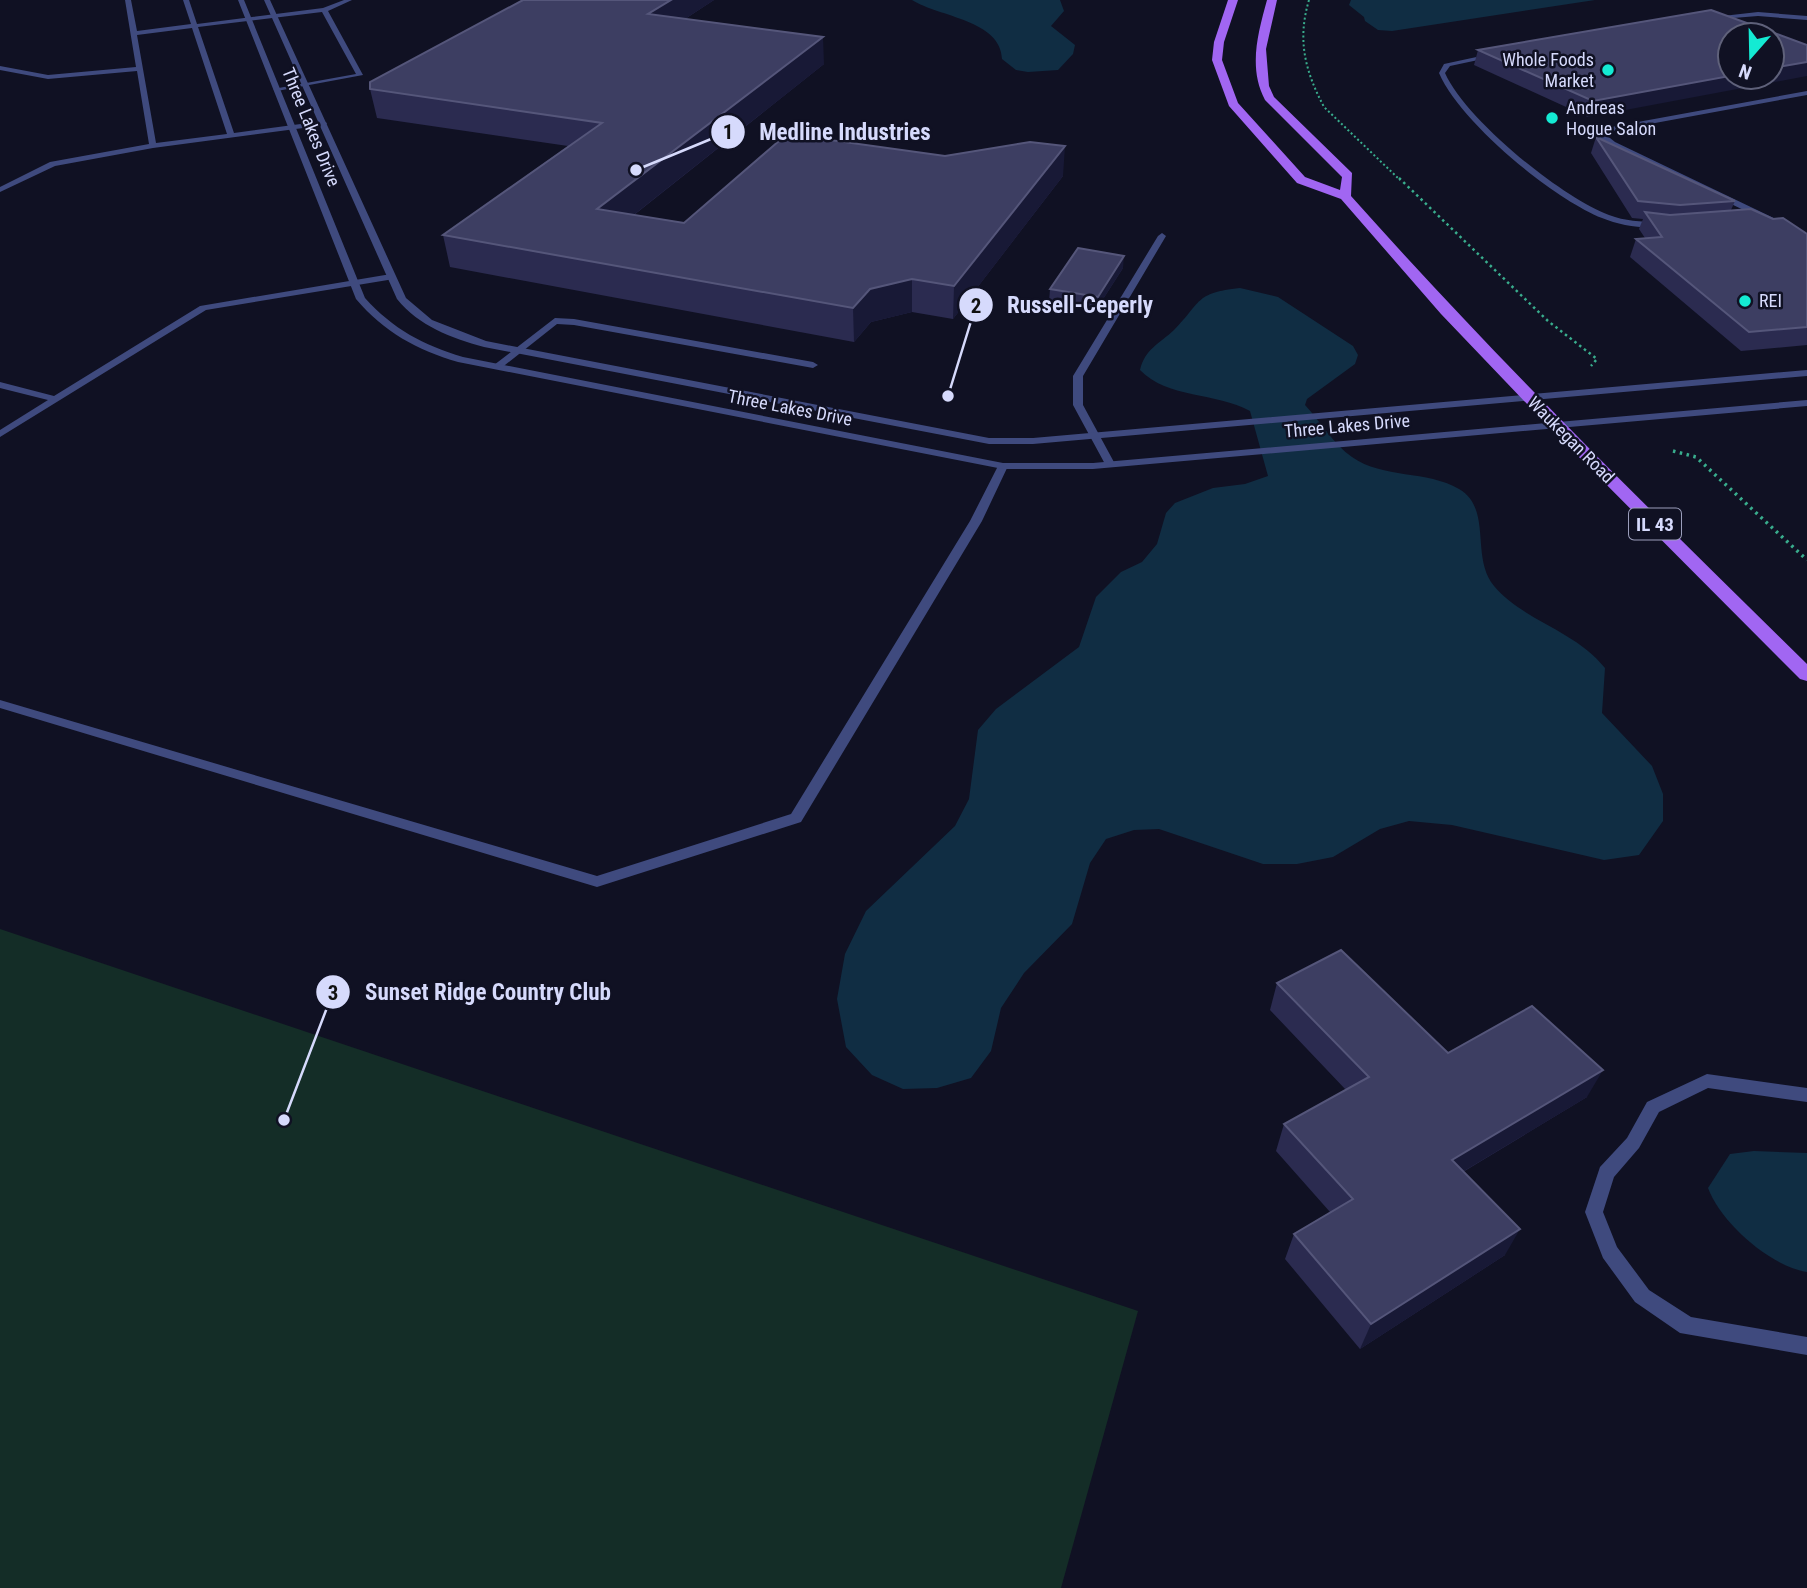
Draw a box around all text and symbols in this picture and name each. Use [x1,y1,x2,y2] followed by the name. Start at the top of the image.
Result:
[1716,21,1786,91] north arrow
[1502,49,1594,91] place label: Whole Foods Market
[1736,59,1755,84] text: N
[1600,62,1616,78] marker: Whole Foods Market
[278,64,345,189] street label: Three Lakes Drive
[1566,97,1656,139] place label: Andreas Hogue Salon
[710,110,945,154] callout: Medline Industries
[1544,110,1560,126] marker: Andreas Hogue Salon
[759,119,931,146] text: Medline Industries
[723,120,733,144] text: 1
[958,283,1167,327] callout: Russell-Ceperly
[1759,290,1782,311] place label: REI
[1007,292,1154,319] text: Russell-Ceperly
[1737,293,1753,309] marker: REI
[971,294,981,318] text: 2
[726,385,854,430] street label: Three Lakes Drive
[1524,392,1619,487] street label: Waukegan Road
[1283,410,1411,441] street label: Three Lakes Drive
[1629,509,1681,540] road number: IL 43
[316,970,625,1014] callout: Sunset Ridge Country Club
[365,979,611,1006] text: Sunset Ridge Country Club
[328,981,338,1005] text: 3

